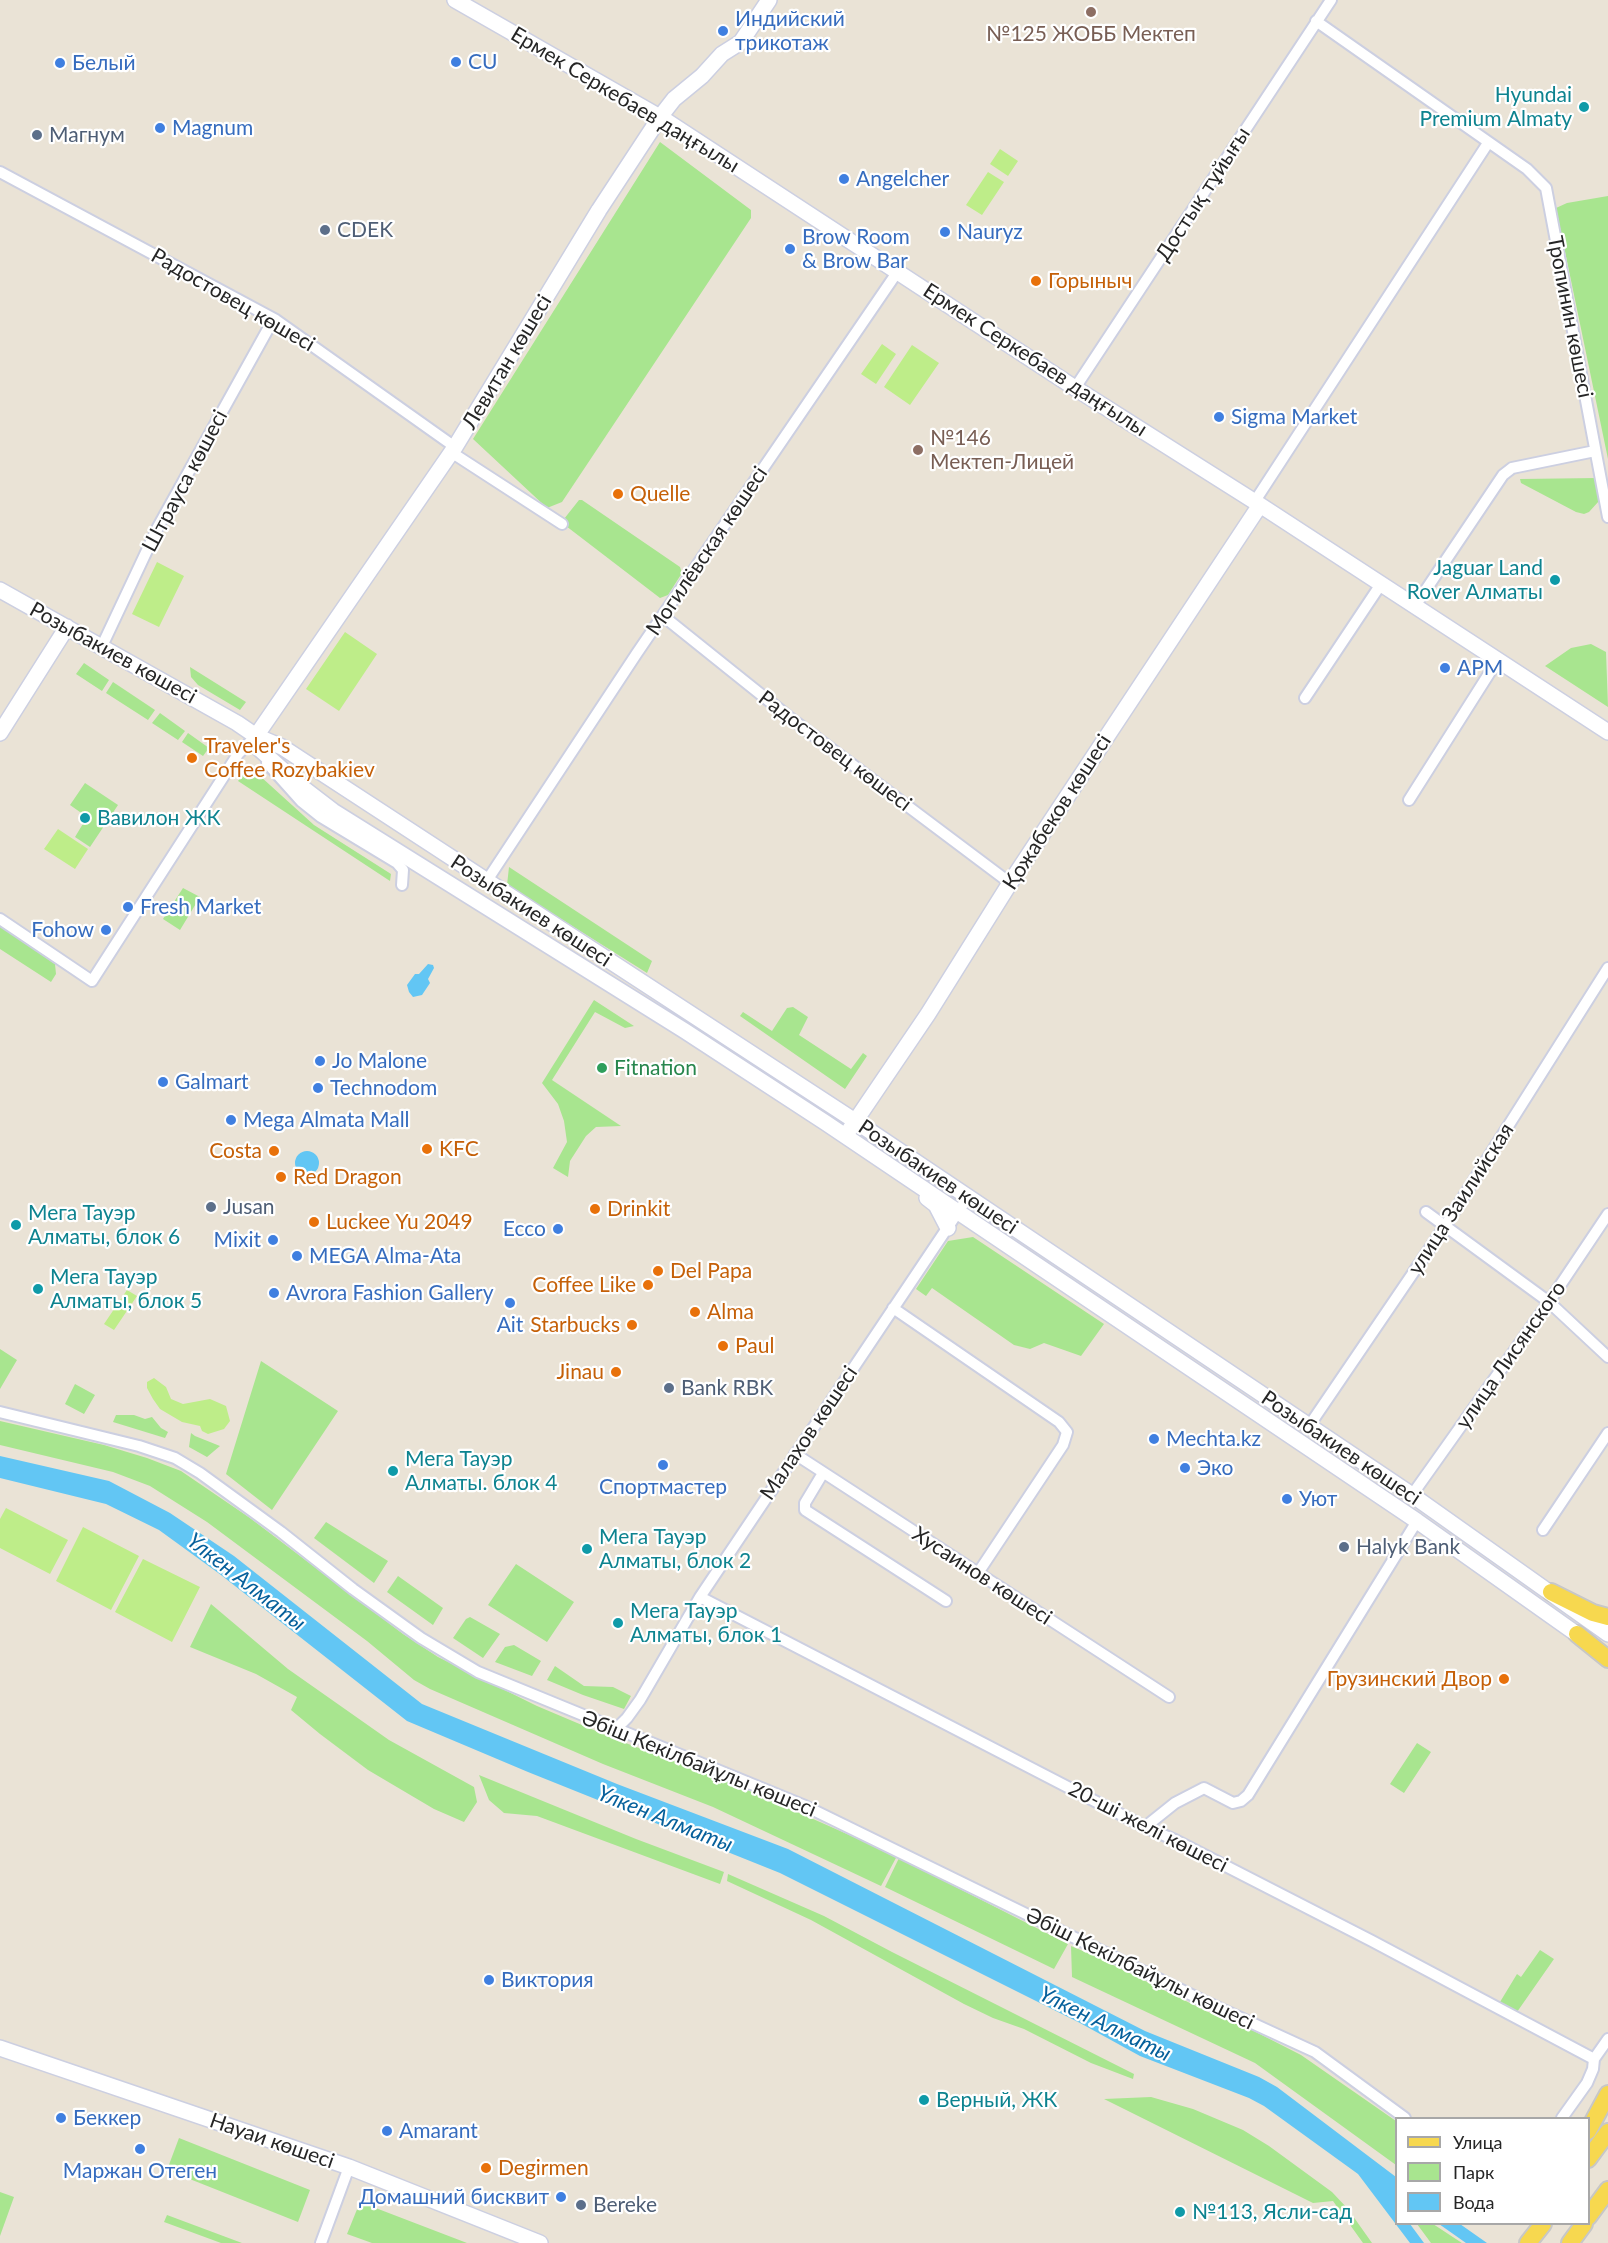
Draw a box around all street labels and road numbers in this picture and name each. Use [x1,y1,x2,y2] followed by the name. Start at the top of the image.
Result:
[506,22,744,178] street label: Ермек Серкебаев даңғылы
[1150,122,1256,266] street label: Достық тұйығы
[1542,234,1598,400] street label: Тропинин көшесі
[147,243,319,357] street label: Радостовец көшесі
[918,278,1152,442] street label: Ермек Серкебаев даңғылы
[457,290,557,434] street label: Левитан көшесі
[137,406,233,556] street label: Штрауса көшесі
[641,462,773,640] street label: Могилёвская көшесі
[25,597,201,709] street label: Розыбакиев көшесі
[754,685,916,817] street label: Радостовец көшесі
[997,730,1117,894] street label: Қожабеков көшесі
[446,850,616,972] street label: Розыбакиев көшесі
[854,1114,1022,1240] street label: Розыбакиев көшесі
[1403,1119,1519,1279] street label: улица Заилийская
[1451,1276,1571,1434] street label: улица Лисянского
[755,1361,863,1505] street label: Малахов көшесі
[1257,1385,1425,1511] street label: Розыбакиев көшесі
[908,1522,1056,1630] street label: Хусаинов көшесі
[578,1705,820,1823] street label: Әбіш Кекілбайұлы көшесі
[1064,1776,1232,1878] street label: 20-ші желі көшесі
[1022,1903,1258,2035] street label: Әбіш Кекілбайұлы көшесі
[206,2108,338,2174] street label: Науаи көшесі

